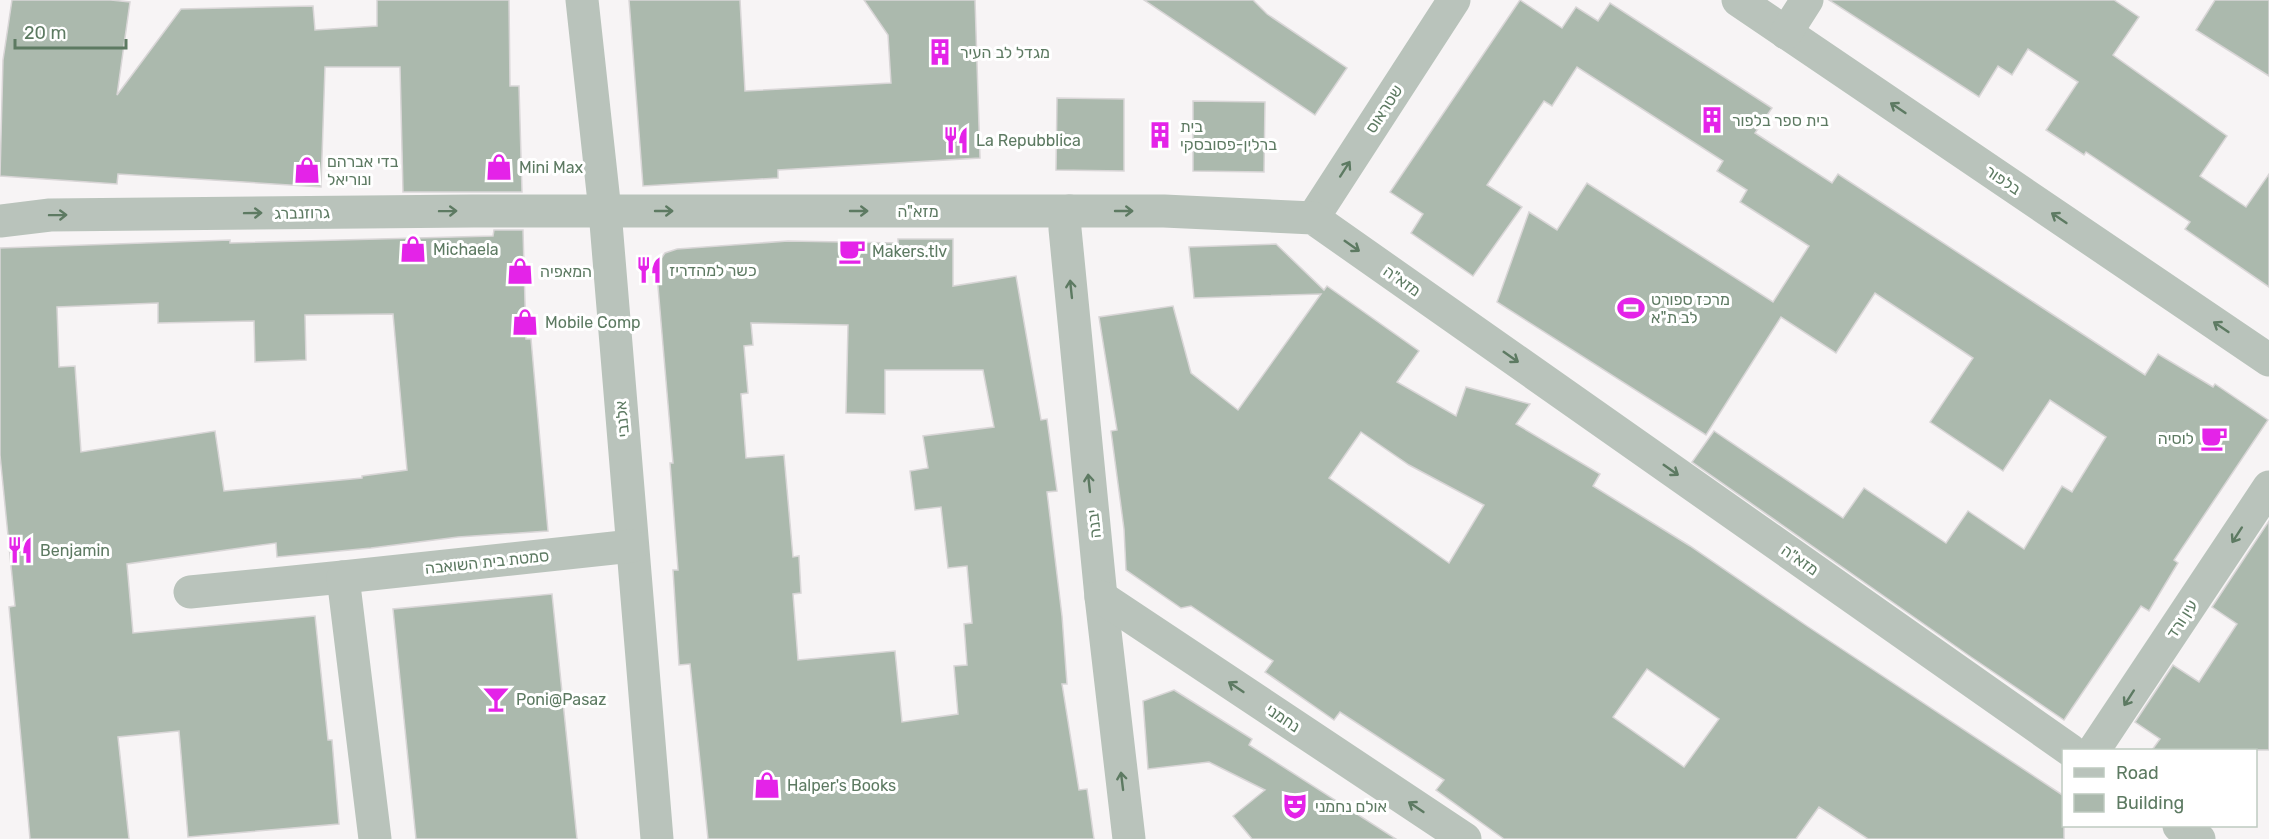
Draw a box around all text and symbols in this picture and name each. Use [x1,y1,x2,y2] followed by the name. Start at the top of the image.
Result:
[15,12,126,50] scale bar
[24,22,66,44] text: 20 m
[925,37,955,67] building icon: מגדל לב העיר
[960,43,1050,62] place label: מגדל לב העיר
[1361,81,1407,137] street label: שטראוס
[1889,102,1906,115] one-way arrow
[1697,105,1727,135] building icon: בית ספר בלפור
[1732,111,1829,130] place label: בית ספר בלפור
[1180,117,1277,154] place label: בית ברלין-פסובסקי
[1145,120,1175,150] building icon: בית ברלין-פסובסקי
[941,125,971,155] restaurant icon: La Repubblica
[976,131,1081,150] place label: La Repubblica
[327,152,399,189] place label: בדי אברהם ונוריאל
[484,152,514,182] shop icon: Mini Max
[292,155,322,185] shop icon: בדי אברהם ונוריאל
[519,158,584,177] place label: Mini Max
[1339,161,1351,178] one-way arrow
[1982,161,2025,199] street label: בלפור
[897,202,939,221] street label: מזא"ה
[274,203,330,223] street label: גרוזנברג
[653,205,673,217] one-way arrow
[848,205,868,217] one-way arrow
[1113,205,1133,217] one-way arrow
[438,206,458,217] one-way arrow
[243,207,263,219] one-way arrow
[48,209,68,221] one-way arrow
[2051,212,2068,224] one-way arrow
[398,234,428,264] shop icon: Michaela
[837,236,867,266] cafe icon: Makers.tlv
[433,240,499,259] place label: Michaela
[1343,240,1359,252] one-way arrow
[872,242,947,261] place label: Makers.tlv
[634,255,664,285] restaurant icon: כשר למהדריז
[505,256,535,286] shop icon: המאפיה
[669,261,757,280] place label: כשר למהדריז
[1380,261,1424,301] street label: מזא"ה
[540,262,592,281] place label: המאפיה
[1065,279,1076,299] one-way arrow
[1651,290,1730,327] place label: מרכז ספורט לב ת"א
[1616,293,1646,323] sports icon: מרכז ספורט לב ת"א
[510,307,540,337] shop icon: Mobile Comp
[545,313,641,332] place label: Mobile Comp
[2213,321,2229,333] one-way arrow
[1503,351,1519,363] one-way arrow
[611,400,633,438] street label: אלנבי
[2199,423,2229,453] cafe icon: לוסיה
[2158,429,2194,448] place label: לוסיה
[1662,463,1678,476] one-way arrow
[1084,473,1095,493] one-way arrow
[1083,509,1105,539] street label: יבנה
[2231,527,2243,543] one-way arrow
[5,535,35,565] restaurant icon: Benjamin
[1778,540,1822,580] street label: מזא"ה
[40,541,110,560] place label: Benjamin
[424,546,550,578] street label: סמטת בית השואבה
[2163,596,2201,642] street label: עין ורד
[1229,681,1245,693] one-way arrow
[481,684,511,714] bar icon: Poni@Pasaz
[2123,689,2135,706] one-way arrow
[516,690,606,709] place label: Poni@Pasaz
[1262,700,1304,736] street label: נחמני
[2062,749,2257,827] legend
[2116,762,2159,784] text: Road
[752,770,782,800] shop icon: Halper's Books
[1116,771,1127,791] one-way arrow
[787,776,896,795] place label: Halper's Books
[1280,791,1310,821] theatre icon: אולם נחמני
[2116,792,2184,814] text: Building
[1315,797,1387,816] place label: אולם נחמני
[1408,800,1425,813] one-way arrow

